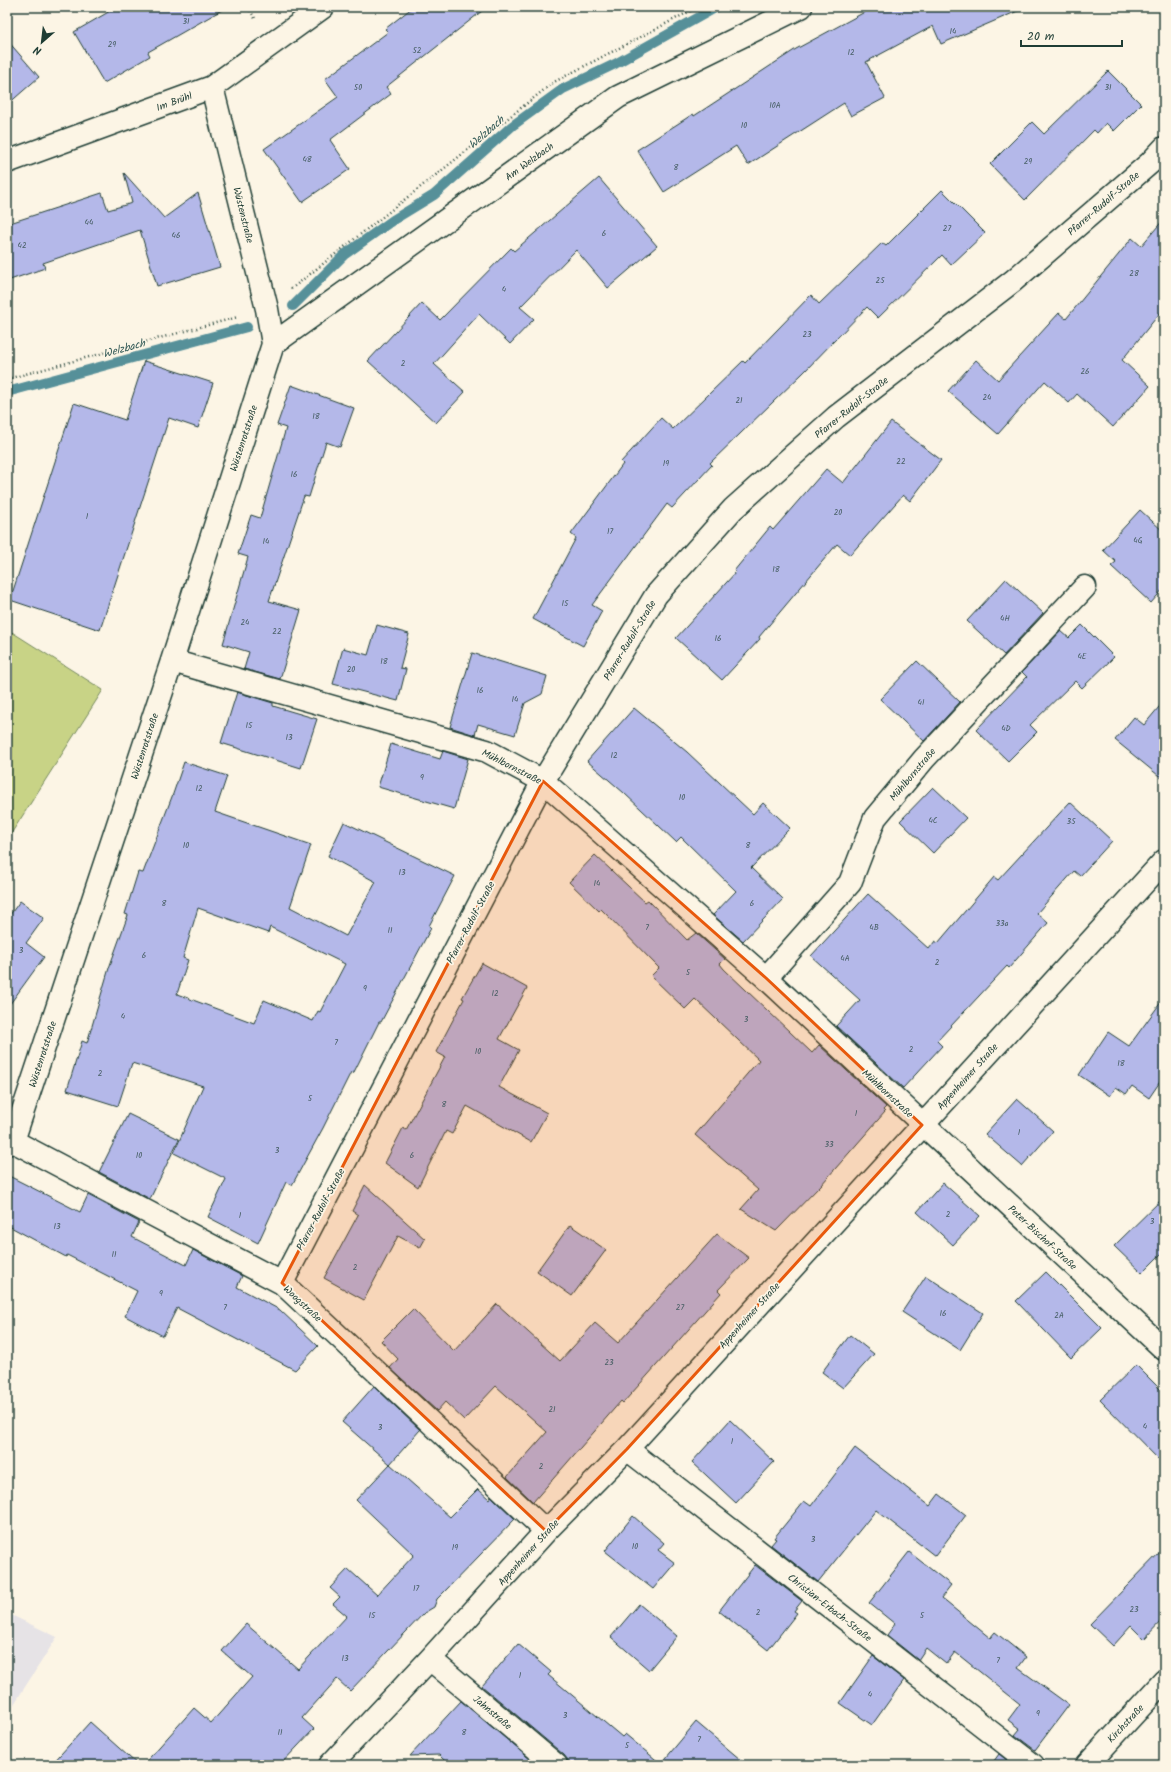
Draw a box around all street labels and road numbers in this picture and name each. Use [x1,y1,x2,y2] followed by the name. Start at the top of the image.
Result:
[154,88,195,116] street label: Im Brühl
[502,139,557,185] street label: Am Welzbach
[1064,167,1144,240] street label: Pfarrer-Rudolf-Straße
[228,186,258,245] street label: Wüstenstraße
[811,372,893,443] street label: Pfarrer-Rudolf-Straße
[226,403,262,473] street label: Wüstenrotstraße
[599,597,661,684] street label: Pfarrer-Rudolf-Straße
[127,711,163,781] street label: Wüstenrotstraße
[886,744,940,805] street label: Mühlbornstraße
[479,745,545,789] street label: Mühlbornstraße
[442,878,500,967] street label: Pfarrer-Rudolf-Straße
[25,1019,61,1089] street label: Wüstenrotstraße
[933,1039,1002,1114] street label: Appenheimer Straße
[858,1066,917,1122] street label: Mühlbornstraße
[292,1165,350,1254] street label: Pfarrer-Rudolf-Straße
[1004,1201,1081,1274] street label: Peter-Bischof-Straße
[715,1278,784,1353] street label: Appenheimer Straße
[279,1281,326,1326] street label: Woogstraße
[494,1515,563,1590] street label: Appenheimer Straße
[784,1570,875,1646] street label: Christian-Erbach-Straße
[469,1692,516,1734] street label: Jahnstraße
[1104,1700,1148,1747] street label: Kirchstraße

